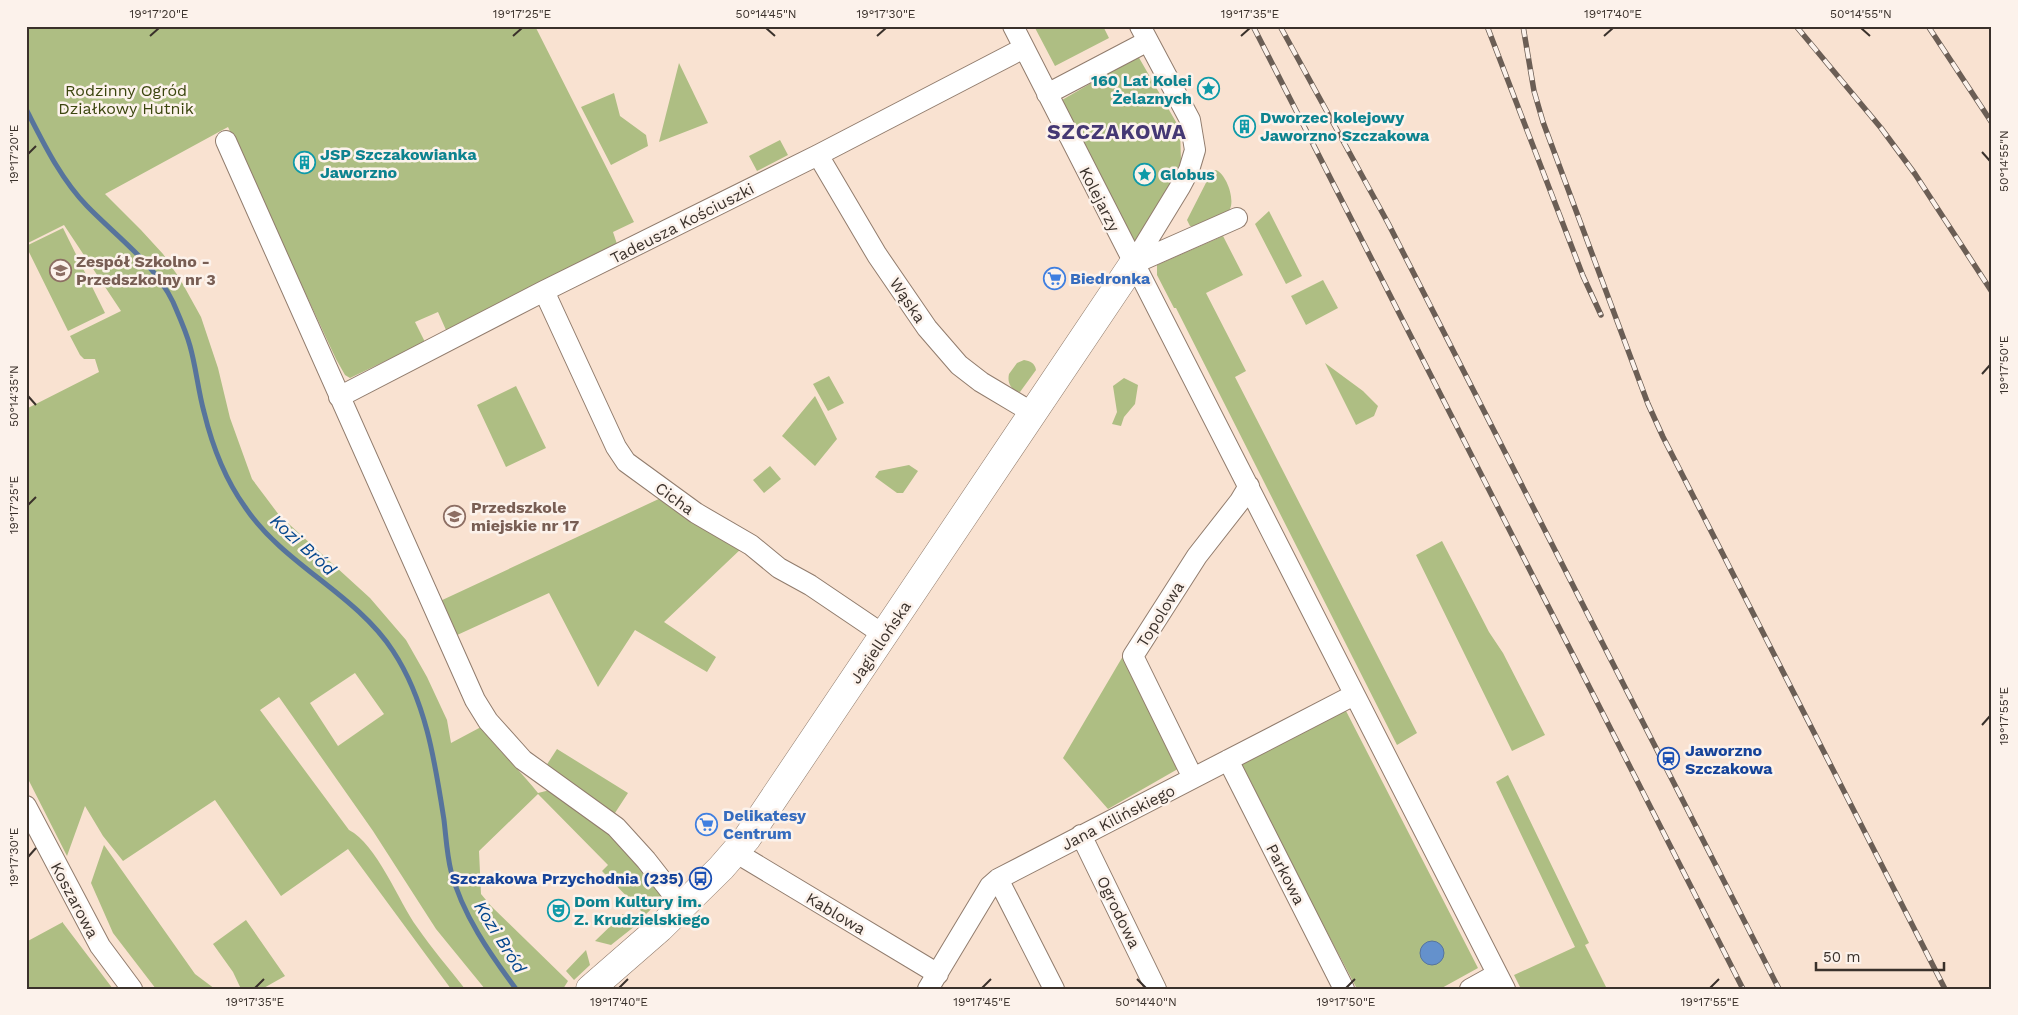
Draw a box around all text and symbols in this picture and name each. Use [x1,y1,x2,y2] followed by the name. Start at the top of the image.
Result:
[130,7,189,21] text: 19°17'20"E
[493,7,551,21] text: 19°17'25"E
[735,7,797,21] text: 50°14'45"N
[857,7,916,21] text: 19°17'30"E
[1221,7,1279,21] text: 19°17'35"E
[1584,7,1642,21] text: 19°17'40"E
[1830,7,1892,21] text: 50°14'55"N
[1091,71,1192,108] place label: 160 Lat Kolei Żelaznych
[1196,77,1220,101] place icon: 160 Lat Kolei Żelaznych
[58,81,194,118] park label: Rodzinny Ogród Działkowy Hutnik
[1260,108,1430,145] place label: Dworzec kolejowy Jaworzno Szczakowa
[1232,114,1256,138] building icon: Dworzec kolejowy Jaworzno Szczakowa
[1047,119,1187,144] district label: SZCZAKOWA
[7,124,21,183] text: 19°17'20"E
[1997,130,2011,192] text: 50°14'55"N
[320,145,477,182] place label: JSP Szczakowianka Jaworzno
[292,151,316,175] building icon: JSP Szczakowianka Jaworzno
[1132,162,1156,186] place icon: Globus
[1075,164,1124,235] street label: Kolejarzy
[1160,165,1215,184] place label: Globus
[607,179,757,268] street label: Tadeusza Kościuszki
[76,252,216,289] place label: Zespół Szkolno - Przedszkolny nr 3
[48,258,72,282] school or university icon: Zespół Szkolno - Przedszkolny nr 3
[1042,266,1066,290] supermarket icon: Biedronka
[1070,269,1151,288] place label: Biedronka
[886,274,929,326] street label: Wąska
[1997,335,2011,394] text: 19°17'50"E
[7,365,21,427] text: 50°14'35"N
[7,476,21,534] text: 19°17'25"E
[652,478,698,519] street label: Cicha
[471,498,579,535] place label: Przedszkole miejskie nr 17
[443,504,467,528] school or university icon: Przedszkole miejskie nr 17
[266,510,341,580] water label: Kozi Bród
[1133,578,1188,651] street label: Topolowa
[846,597,915,687] street label: Jagiellońska
[1997,687,2011,745] text: 19°17'55"E
[1685,741,1773,778] place label: Jaworzno Szczakowa
[1657,747,1681,771] station icon: Jaworzno Szczakowa
[1058,781,1178,854] street label: Jana Kilińskiego
[723,806,807,843] place label: Delikatesy Centrum
[695,812,719,836] supermarket icon: Delikatesy Centrum
[7,827,21,886] text: 19°17'30"E
[1262,841,1309,908] street label: Parkowa
[47,859,103,941] street label: Koszarowa
[688,866,712,890] bus stop icon: Szczakowa Przychodnia (235)
[450,869,684,888] place label: Szczakowa Przychodnia (235)
[1093,873,1144,951] street label: Ogrodowa
[803,888,869,939] street label: Kablowa
[574,892,710,929] place label: Dom Kultury im. Z. Krudzielskiego
[470,897,531,977] water label: Kozi Bród
[546,898,570,922] theatre icon: Dom Kultury im. Z. Krudzielskiego
[1816,940,1943,972] scale bar
[1823,948,1860,966] text: 50 m
[226,995,284,1009] text: 19°17'35"E
[590,995,648,1009] text: 19°17'40"E
[953,995,1011,1009] text: 19°17'45"E
[1115,995,1177,1009] text: 50°14'40"N
[1317,995,1376,1009] text: 19°17'50"E
[1681,995,1739,1009] text: 19°17'55"E

